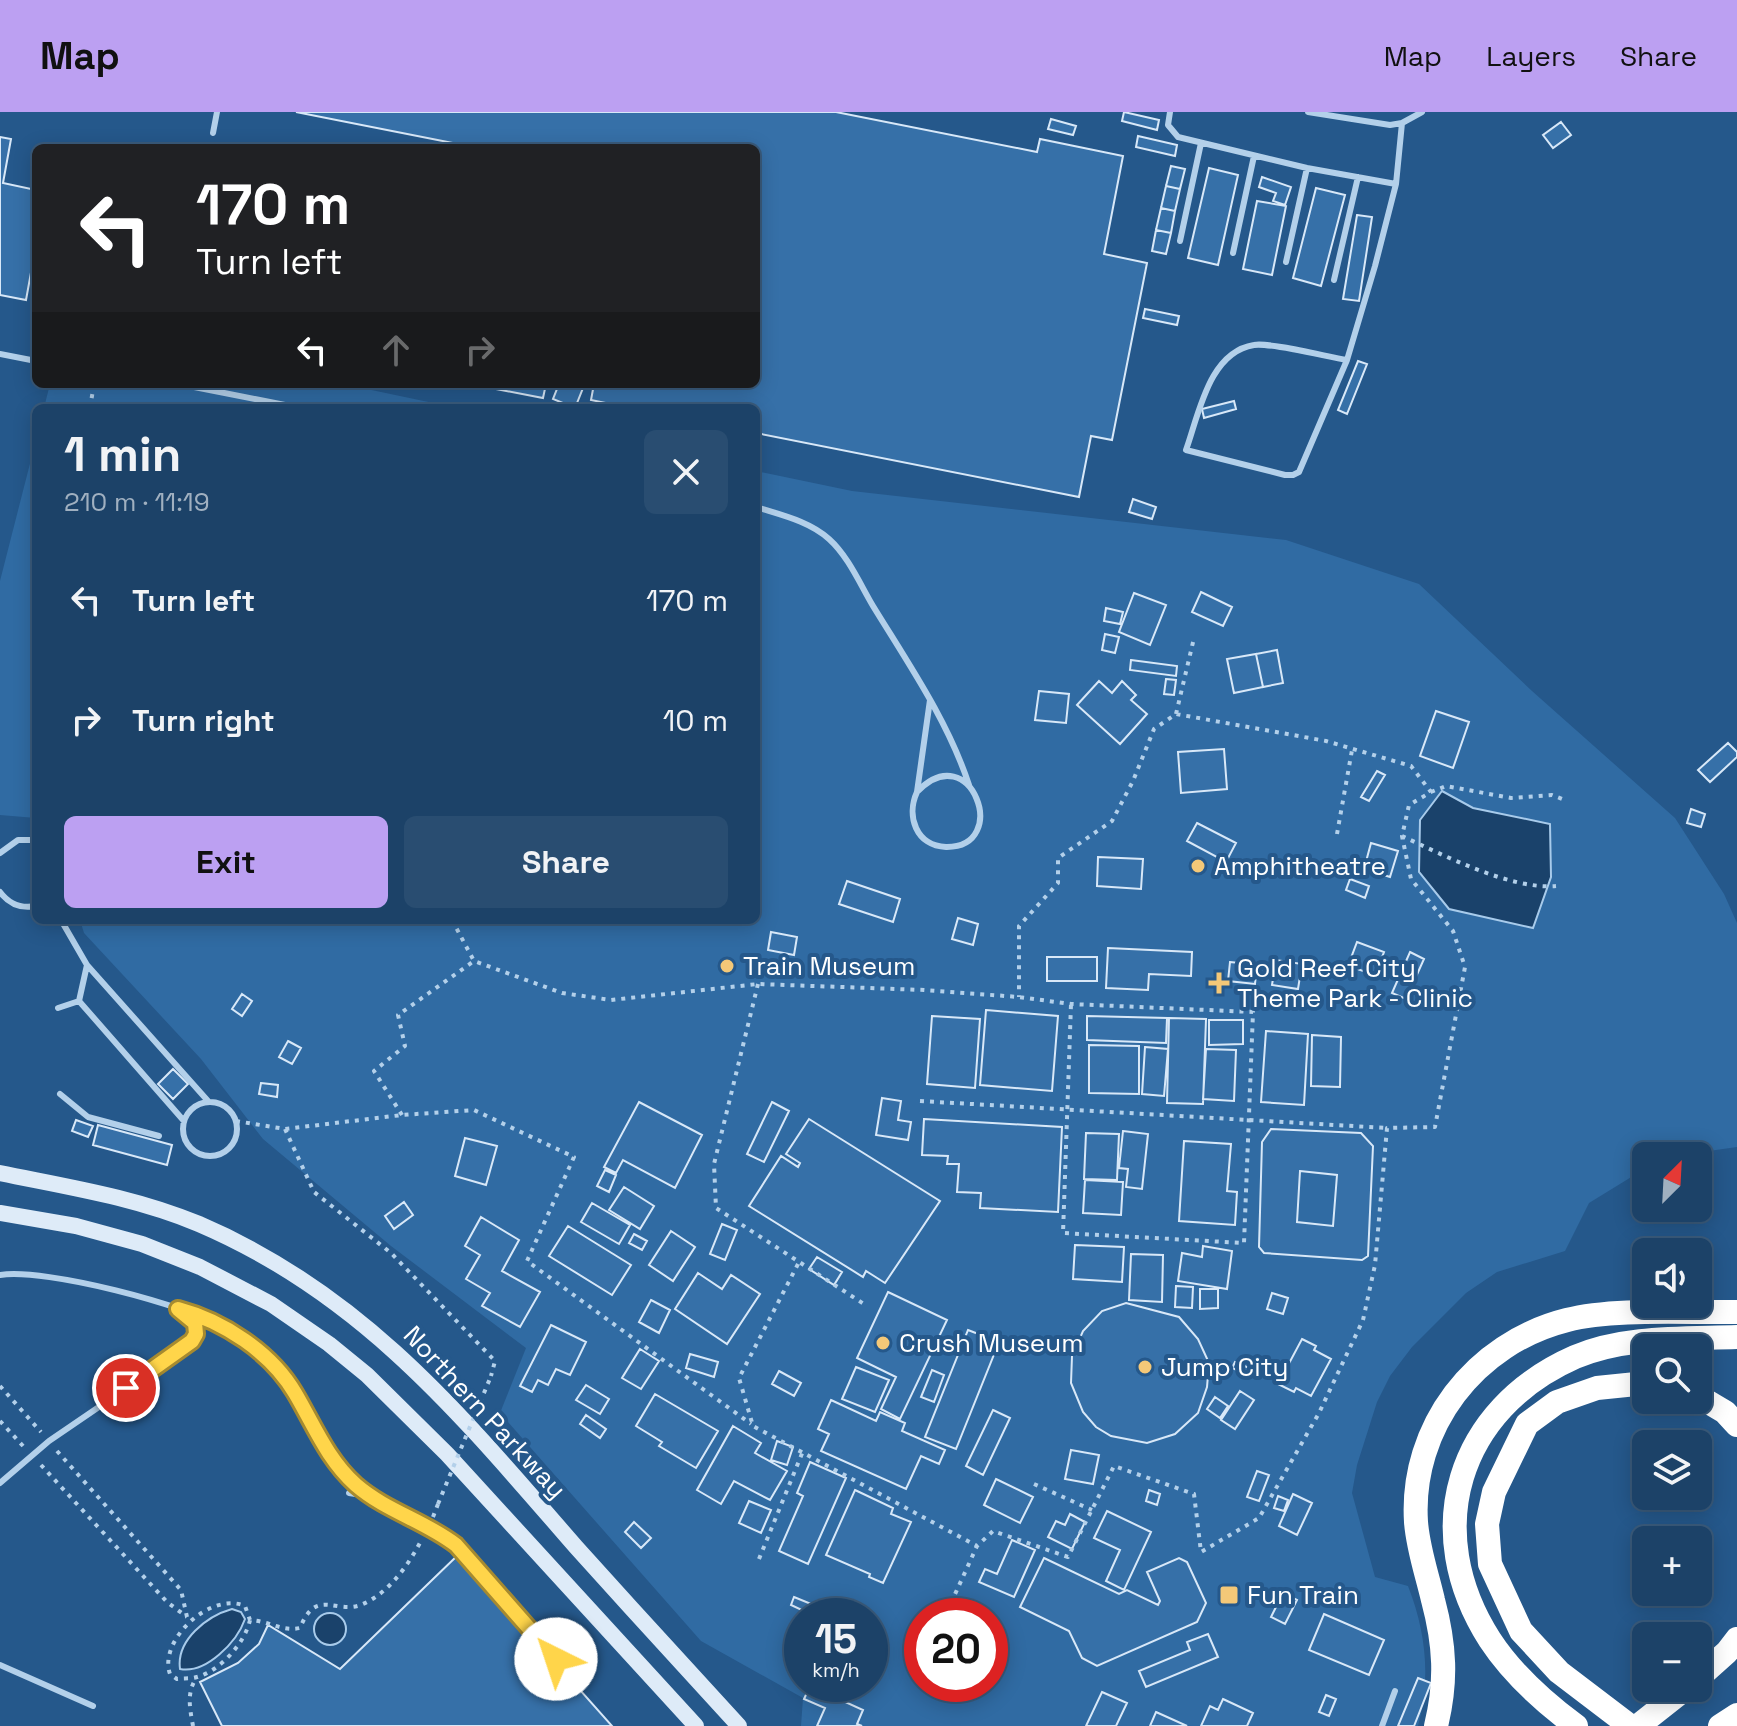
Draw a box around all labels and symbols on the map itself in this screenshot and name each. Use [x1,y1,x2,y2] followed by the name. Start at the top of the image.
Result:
[1214,849,1386,883] place label: Amphitheatre
[1189,857,1207,875] marker: Amphitheatre
[743,949,915,983] place label: Train Museum
[1237,951,1473,1015] place label: Gold Reef City Theme Park - Clinic
[718,957,736,975] marker: Train Museum
[1208,972,1230,994] marker: Gold Reef City Theme Park - Clinic
[1632,1142,1712,1222] north arrow
[396,1318,574,1506] street label: Northern Parkway
[899,1326,1084,1360] place label: Crush Museum
[874,1334,892,1352] marker: Crush Museum
[1161,1350,1288,1384] place label: Jump City
[92,1354,160,1422] pin
[1136,1358,1154,1376] marker: Jump City
[1247,1578,1359,1612] place label: Fun Train
[1218,1584,1240,1606] marker: Fun Train
[904,1598,1008,1702] speed limit sign: 20
[514,1617,598,1701] position arrow

